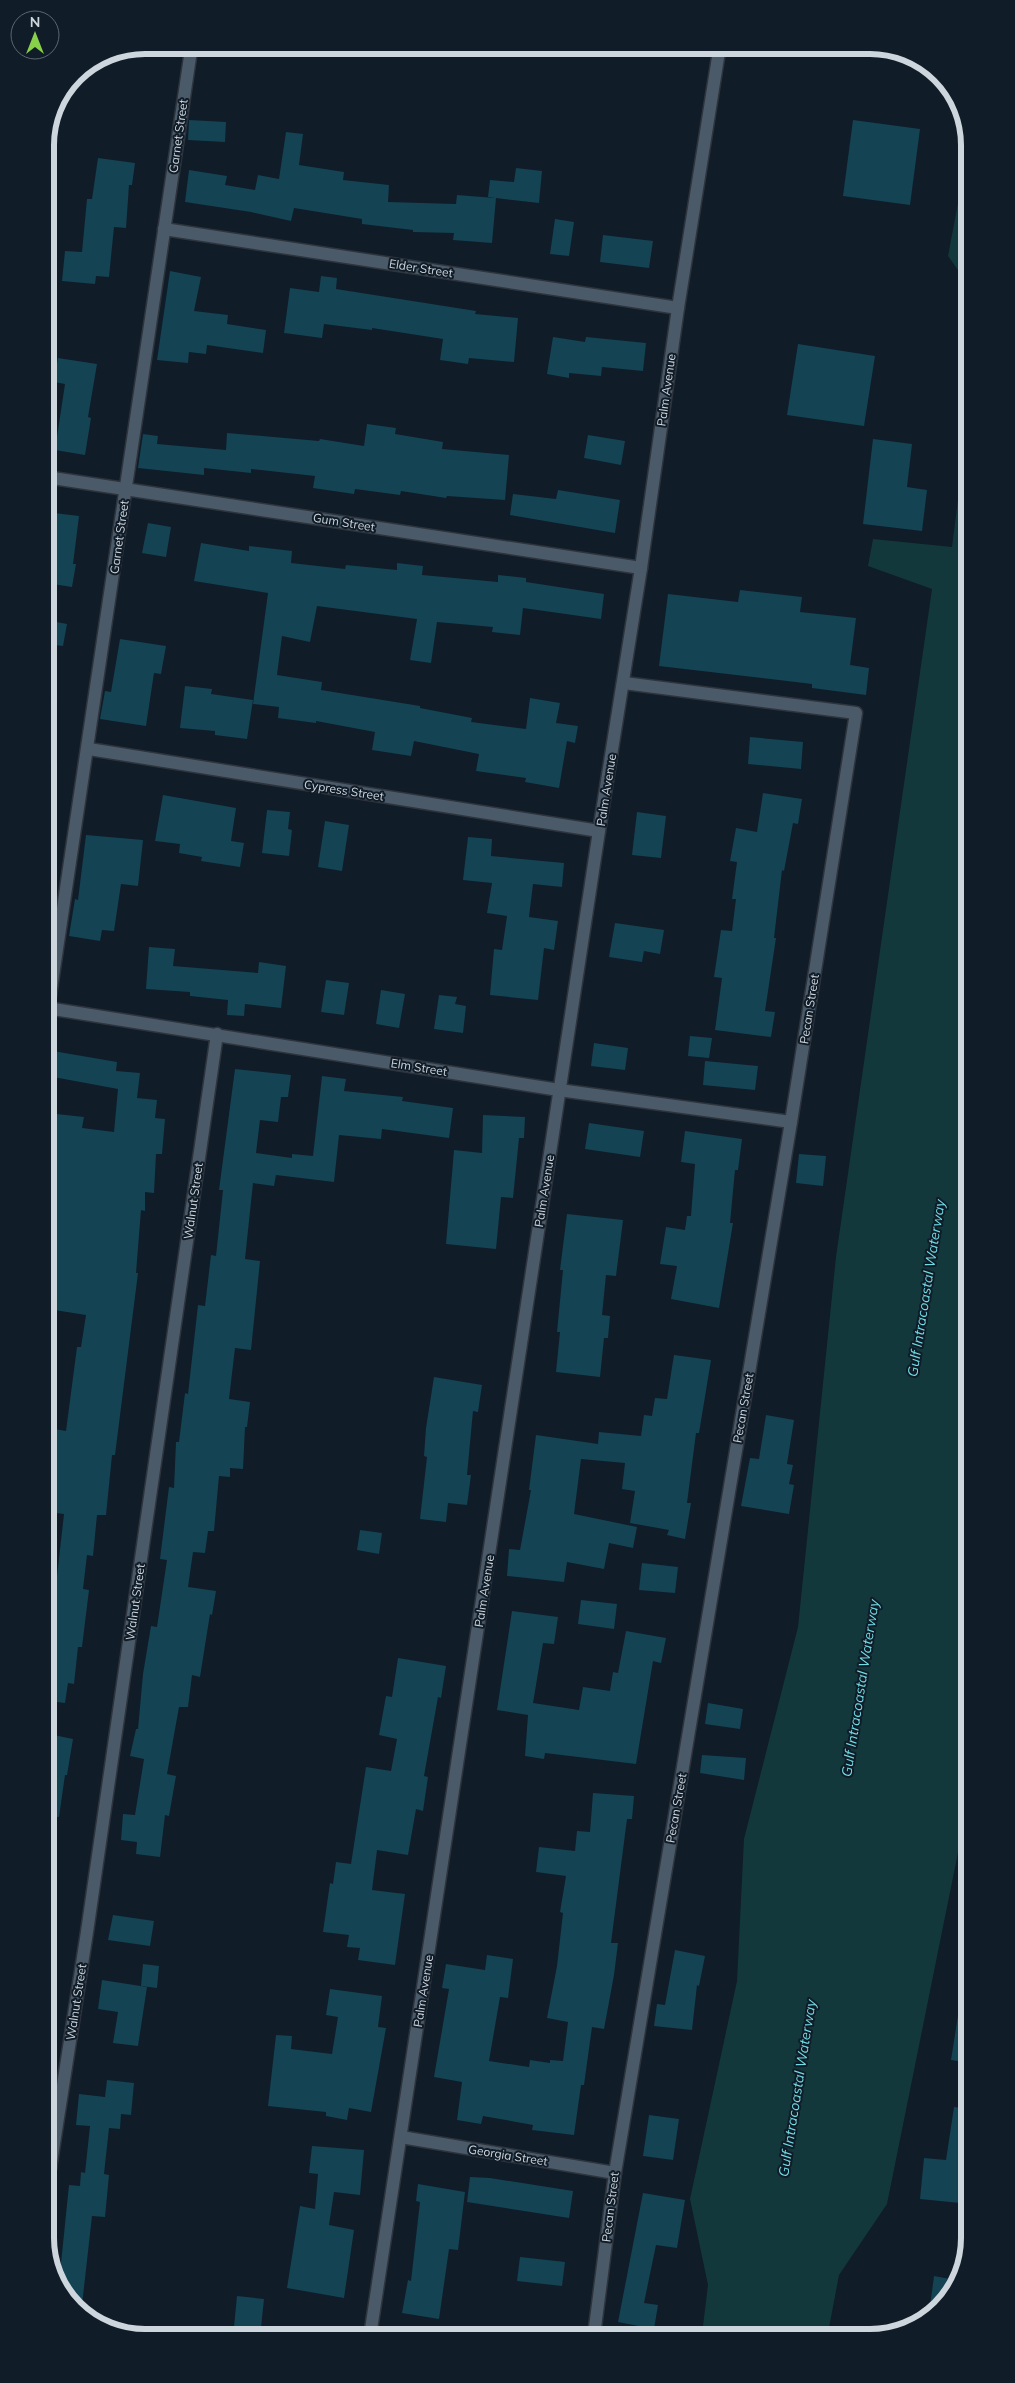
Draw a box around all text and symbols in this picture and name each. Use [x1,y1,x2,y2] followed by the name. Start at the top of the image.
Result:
[10,10,60,60] north arrow
[30,13,40,31] text: N
[165,98,191,174] street label: Garnet Street
[388,256,454,280] street label: Elder Street
[653,353,679,427] street label: Palm Avenue
[106,499,132,575] street label: Garnet Street
[312,510,376,534] street label: Gum Street
[593,753,619,827] street label: Palm Avenue
[303,776,385,804] street label: Cypress Street
[796,973,822,1045] street label: Pecan Street
[390,1055,448,1079] street label: Elm Street
[531,1154,557,1228] street label: Palm Avenue
[180,1162,206,1240] street label: Walnut Street
[903,1197,949,1378] water label: Gulf Intracoastal Waterway
[729,1372,757,1444] street label: Pecan Street
[471,1554,497,1628] street label: Palm Avenue
[122,1563,148,1641] street label: Walnut Street
[837,1597,883,1778] water label: Gulf Intracoastal Waterway
[662,1772,690,1844] street label: Pecan Street
[410,1954,436,2028] street label: Palm Avenue
[63,1963,89,2041] street label: Walnut Street
[774,1997,820,2178] water label: Gulf Intracoastal Waterway
[467,2141,549,2169] street label: Georgia Street
[598,2171,622,2243] street label: Pecan Street

